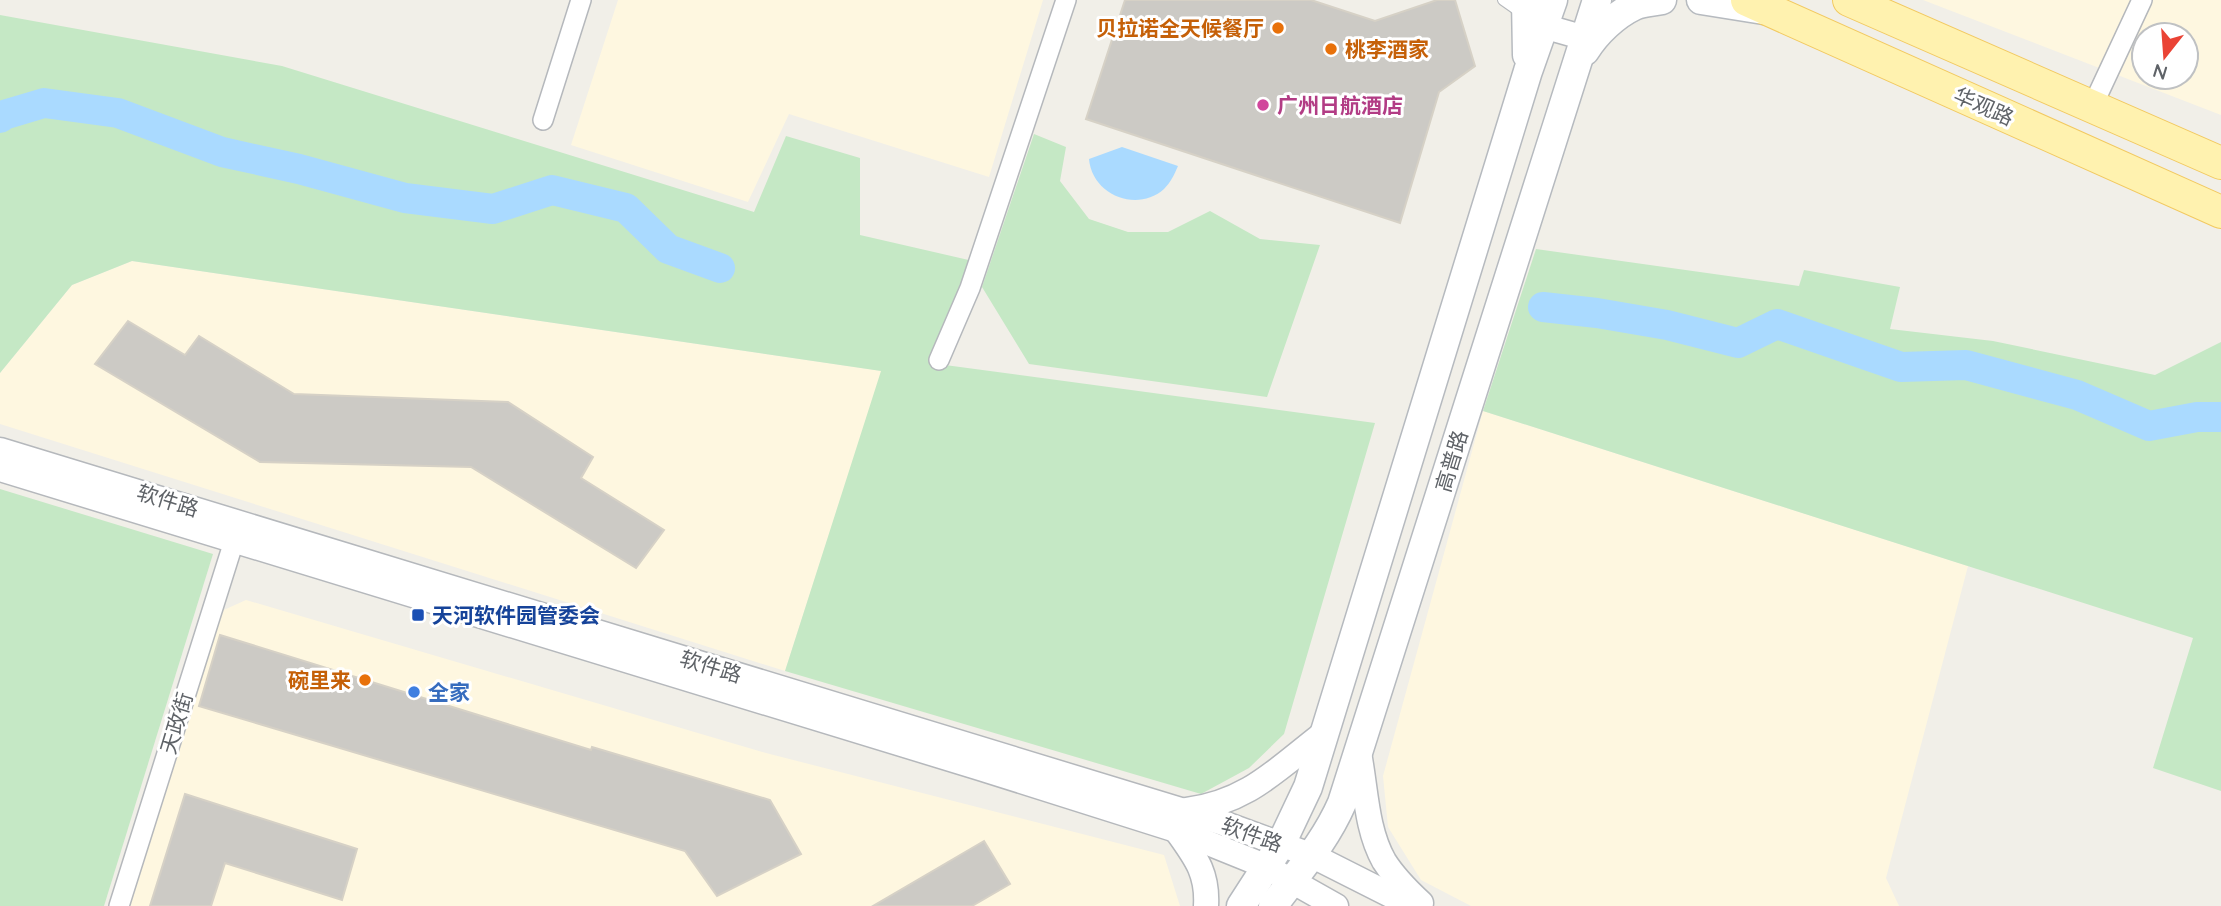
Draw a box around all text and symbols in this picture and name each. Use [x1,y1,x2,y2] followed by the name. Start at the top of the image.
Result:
[1096,15,1264,41] place label: 贝拉诺全天候餐厅
[1270,20,1286,36] marker: 贝拉诺全天候餐厅
[2130,21,2200,91] north arrow
[1345,36,1429,62] place label: 桃李酒家
[1323,41,1339,57] marker: 桃李酒家
[2150,59,2170,86] text: N
[1950,81,2018,131] street label: 华观路
[1277,92,1403,118] place label: 广州日航酒店
[1255,97,1271,113] marker: 广州日航酒店
[1429,427,1473,495] street label: 高普路
[134,478,202,522] street label: 软件路
[432,602,600,628] place label: 天河软件园管委会
[410,607,426,623] marker: 天河软件园管委会
[677,644,745,688] street label: 软件路
[288,667,351,693] place label: 碗里来
[357,672,373,688] marker: 碗里来
[428,679,470,705] place label: 全家
[406,684,422,700] marker: 全家
[154,689,198,757] street label: 天政街
[1218,811,1286,857] street label: 软件路

